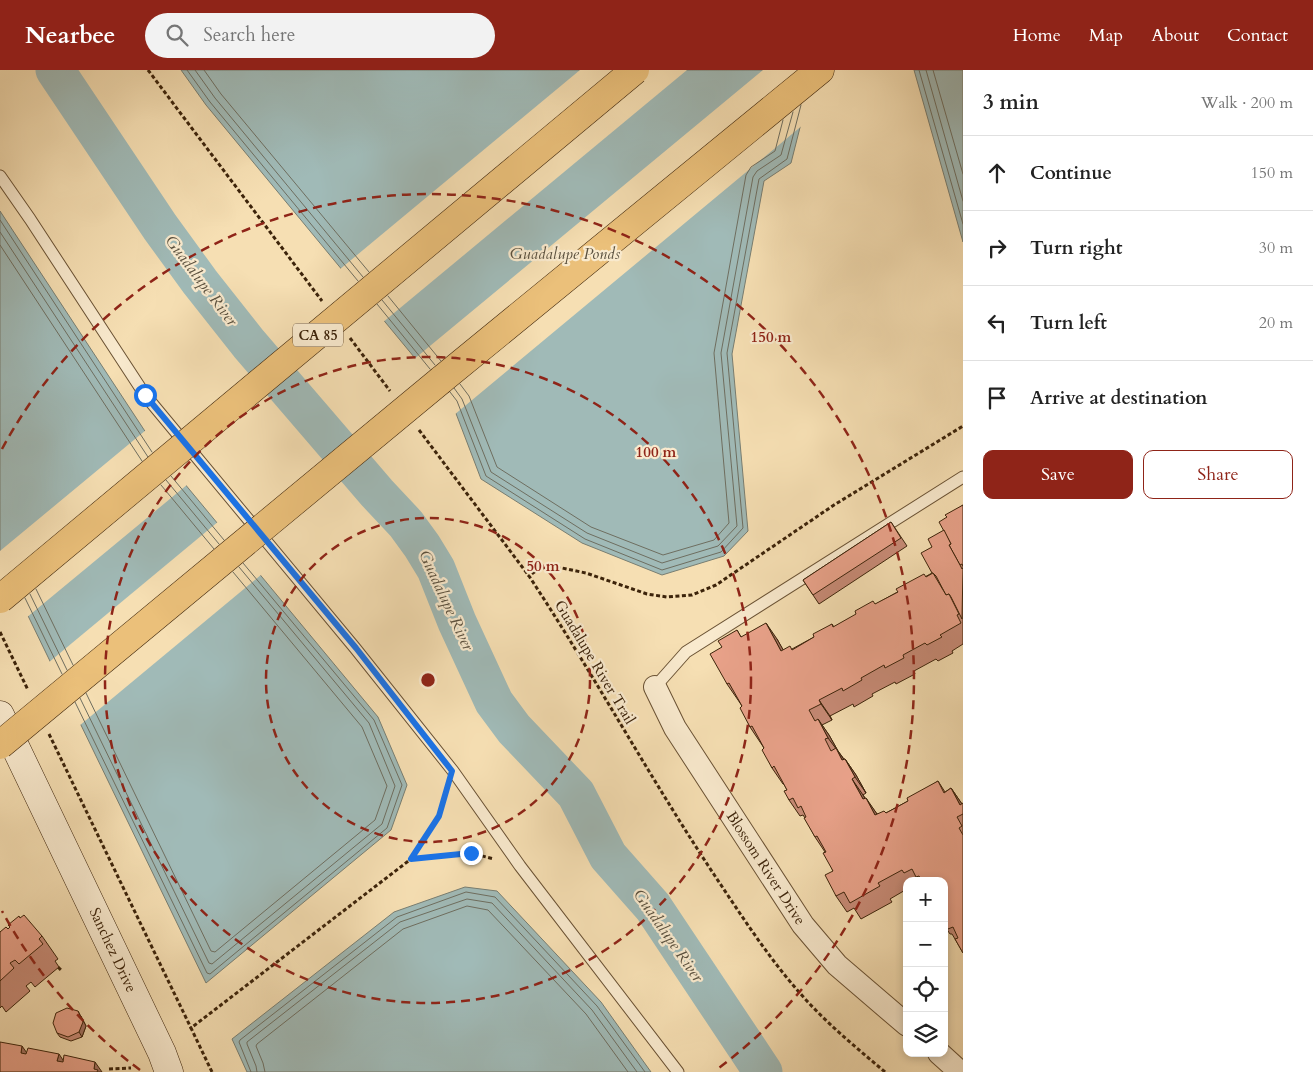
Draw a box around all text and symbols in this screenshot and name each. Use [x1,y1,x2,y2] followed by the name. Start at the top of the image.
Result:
[145,13,495,58] search box
[25,19,115,52] text: Nearbee
[163,21,191,49] icon: search
[203,22,295,48] text: Search here
[1013,23,1061,48] text: Home
[1089,23,1123,48] text: Map
[1151,23,1199,48] text: About
[1227,23,1288,48] text: Contact
[983,88,1039,117] text: 3 min
[1201,92,1293,114] text: Walk · 200 m
[983,159,1011,187] icon: ahead
[1030,160,1112,186] text: Continue
[1251,162,1293,184] text: 150 m
[160,231,243,331] water label: Guadalupe River
[983,234,1011,262] icon: right
[1030,235,1122,261] text: Turn right
[1259,237,1293,259] text: 30 m
[510,243,621,265] water label: Guadalupe Ponds
[983,309,1011,337] icon: left
[1030,310,1107,336] text: Turn left
[1259,312,1293,334] text: 20 m
[293,324,343,346] road number: CA 85
[751,327,792,347] text: 150 m
[134,384,157,407] route start
[983,384,1011,412] icon: arrive
[1030,385,1207,411] text: Arrive at destination
[636,442,677,462] text: 100 m
[983,450,1133,499] button: Save
[1143,450,1293,499] button: Share
[413,547,479,655] water label: Guadalupe River
[526,556,560,576] text: 50 m
[550,596,640,728] street label: Guadalupe River Trail
[419,671,437,689] centre of rings
[722,807,810,929] street label: Blossom River Drive
[460,842,483,865] route end
[903,877,948,1057] map controls
[903,877,948,922] button: +
[628,885,709,987] water label: Guadalupe River
[85,904,141,996] street label: Sanchez Drive
[903,922,948,967] button: −
[903,967,948,1012] button: locate
[903,1012,948,1057] button: layers

